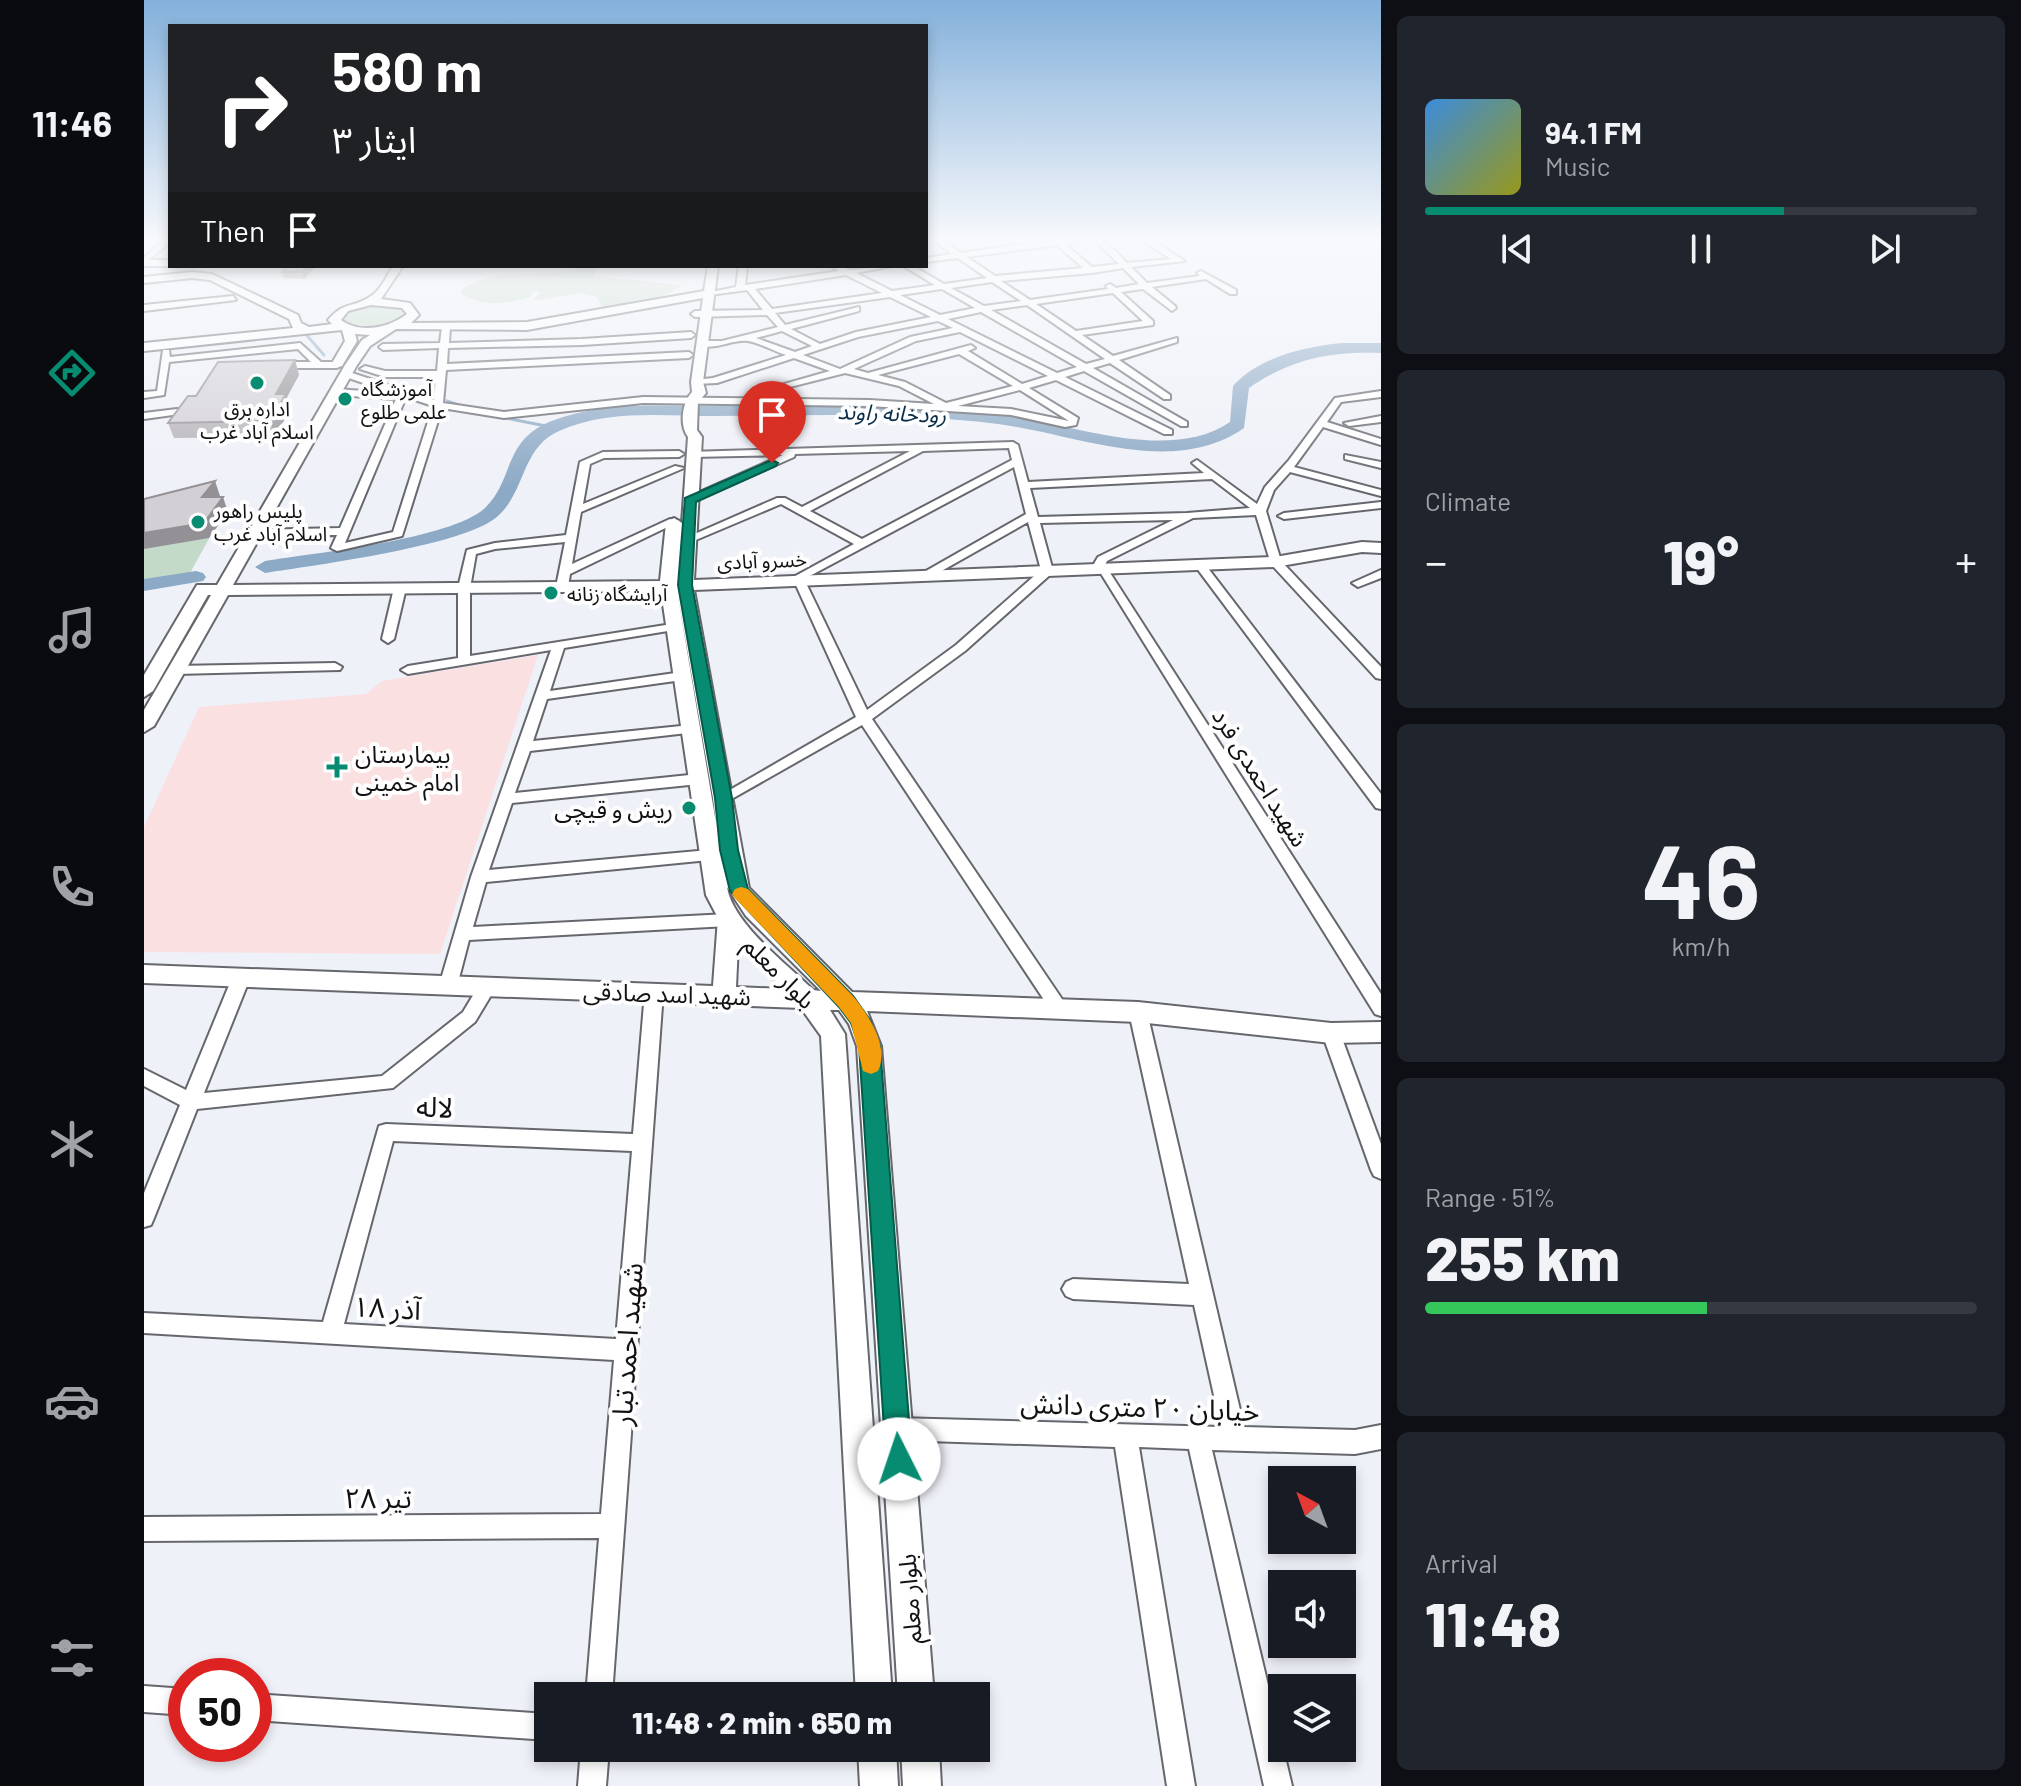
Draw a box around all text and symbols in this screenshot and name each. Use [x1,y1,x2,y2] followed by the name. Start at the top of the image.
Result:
[332,36,482,103] text: 580 m
[200,56,304,160] icon: right
[32,101,112,144] text: 11:46
[1545,114,1642,150] text: 94.1 FM
[332,117,416,160] text: ایثار ۳
[1545,150,1610,181] text: Music
[281,208,325,252] icon: arrive
[200,212,265,248] text: Then
[1495,227,1539,271] icon: previous
[1679,227,1723,271] icon: pause
[1863,227,1907,271] icon: next
[44,345,100,401] icon: directions
[248,374,266,392] marker: اداره برق اسلام آباد غرب
[361,376,446,427] place label: آموزشگاه علمی طلوع
[738,381,806,463] pin
[336,390,354,408] marker: آموزشگاه علمی طلوع
[750,393,794,437] icon: arrive
[200,396,314,447] place label: اداره برق اسلام آباد غرب
[837,397,947,429] water label: رودخانه راوند
[1425,485,1511,516] text: Climate
[213,498,327,549] place label: پلیس راهور اسلام آباد غرب
[189,513,207,531] marker: پلیس راهور اسلام آباد غرب
[1663,525,1739,597] text: 19°
[1425,534,1447,587] text: −
[1955,534,1977,587] text: +
[716,546,808,575] street label: خسرو آبادی
[567,581,669,606] place label: آرایشگاه زنانه
[542,584,560,602] marker: آرایشگاه زنانه
[44,602,100,658] icon: music
[1206,702,1315,852] street label: شهید احمدی فرد
[355,739,460,801] place label: بیمارستان امام خمینی
[326,756,348,778] marker: بیمارستان امام خمینی
[554,794,673,825] place label: ریش و قیچی
[680,799,698,817] marker: ریش و قیچی
[1642,815,1760,940] text: 46
[44,859,100,915] icon: phone
[735,930,822,1017] street label: بلوار معلم
[1672,930,1730,961] text: km/h
[582,976,752,1011] street label: شهید اسد صادقی
[416,1088,454,1124] street label: لاله
[44,1116,100,1172] icon: climate
[1425,1181,1556,1212] text: Range · 51%
[1425,1221,1620,1293] text: 255 km
[603,1261,650,1428] street label: شهید احمد تبار
[352,1288,424,1327] street label: ۱۸ آذر
[44,1373,100,1429] icon: car
[1020,1385,1260,1428] street label: خیابان ۲۰ متری دانش
[857,1417,941,1501] position arrow
[1268,1466,1356,1554] north arrow
[1268,1466,1356,1762] map controls
[344,1480,412,1515] street label: ۲۸ تیر
[1425,1547,1498,1578] text: Arrival
[891,1553,931,1645] street label: بلوار معلم
[1268,1570,1356,1658] button: sound
[1425,1587,1561,1659] text: 11:48
[44,1630,100,1686] icon: filters
[168,1658,272,1762] speed limit sign: 50
[1268,1674,1356,1762] button: layers
[632,1704,892,1740] text: 11:48 · 2 min · 650 m

